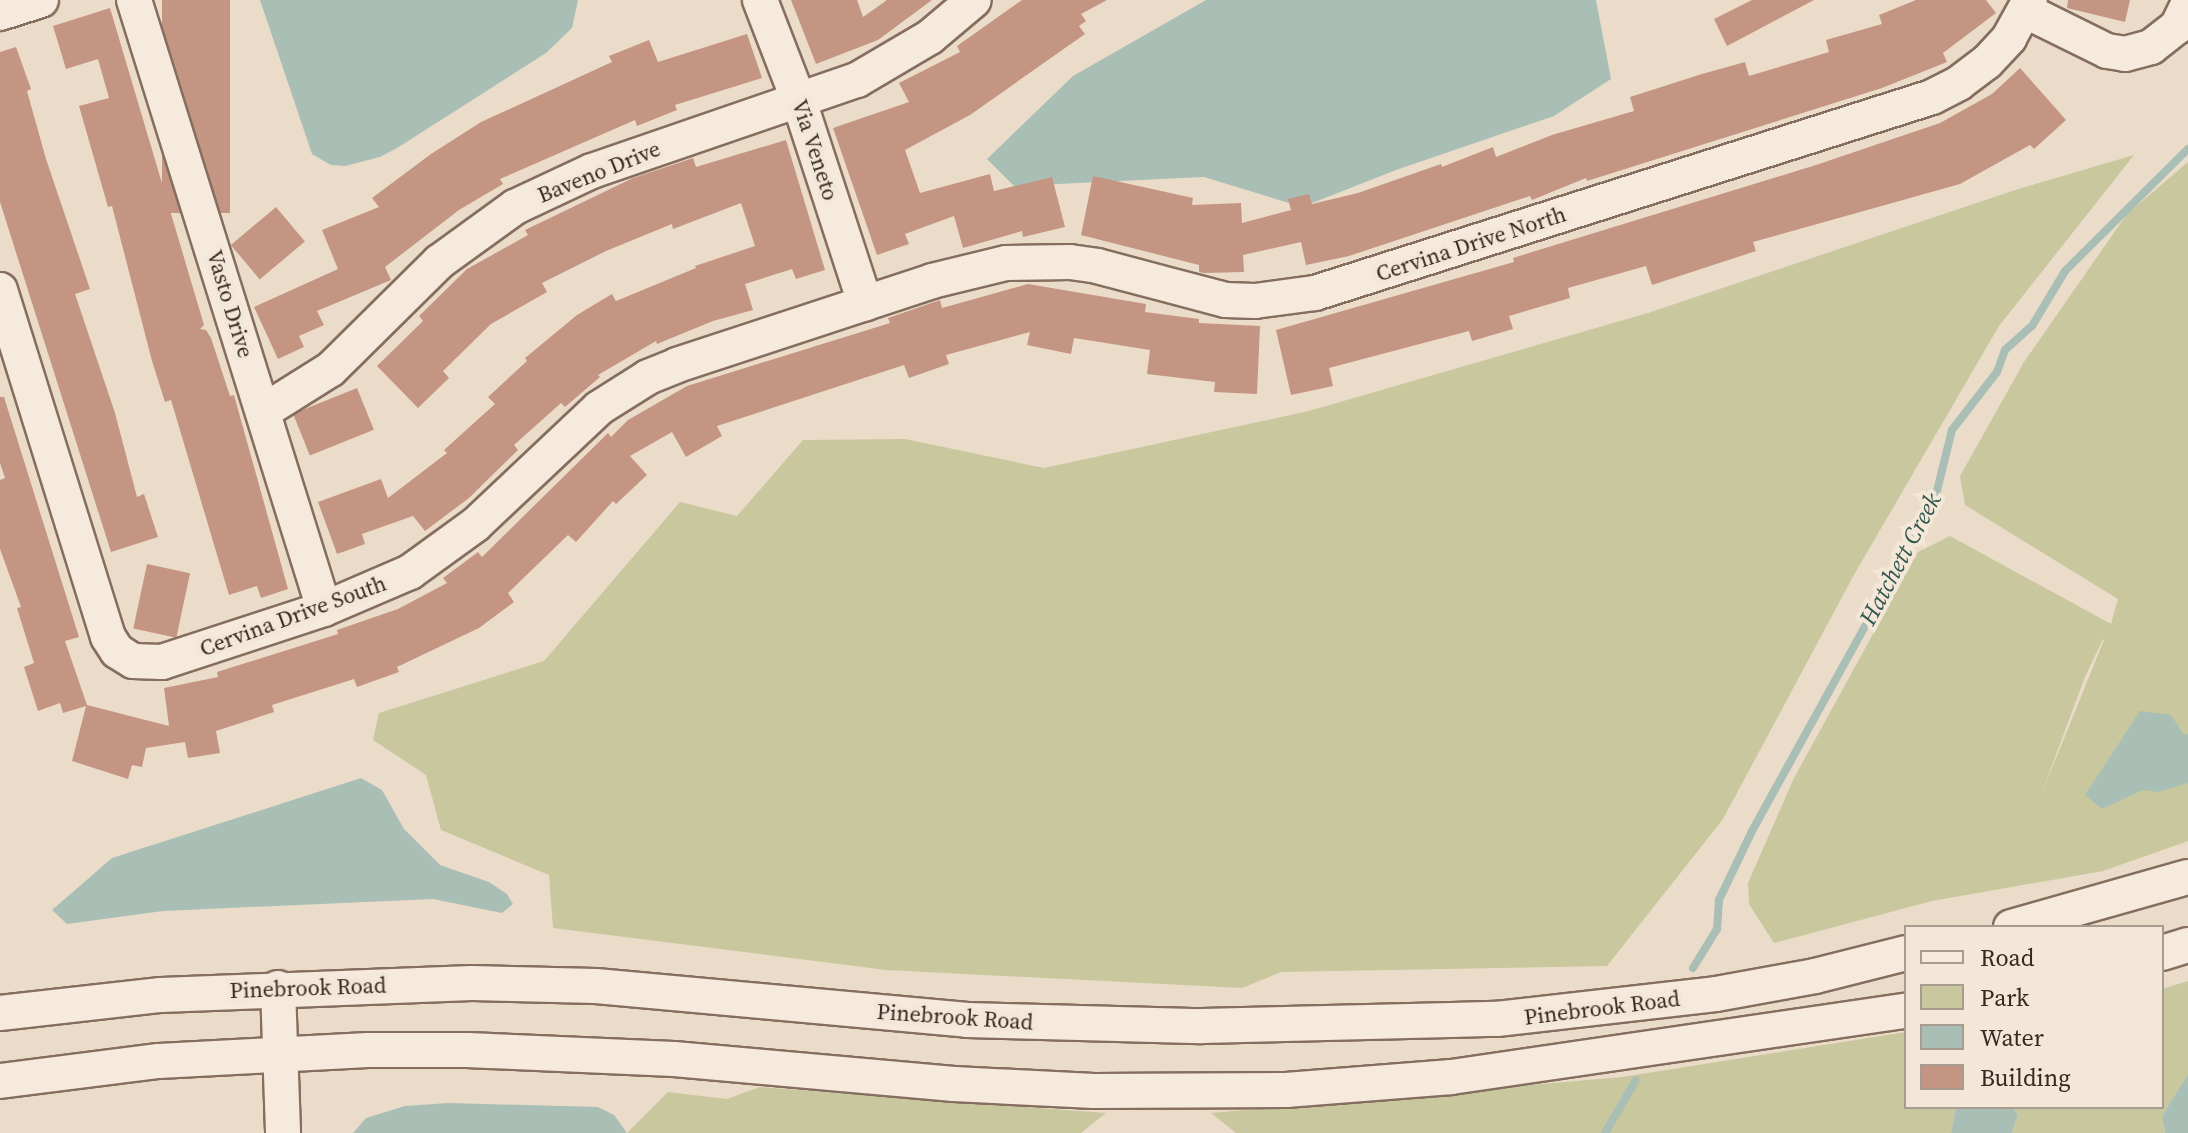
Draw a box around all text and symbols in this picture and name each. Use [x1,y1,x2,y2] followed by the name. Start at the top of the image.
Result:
[786,96,844,204] street label: Via Veneto
[534,135,664,209] street label: Baveno Drive
[1373,201,1569,287] street label: Cervina Drive North
[201,247,259,361] street label: Vasto Drive
[1853,488,1947,630] water label: Hatchett Creek
[196,570,390,662] street label: Cervina Drive South
[1904,925,2164,1109] legend
[1980,941,2034,974] text: Road
[229,972,387,1004] street label: Pinebrook Road
[1980,981,2029,1014] text: Park
[1523,985,1681,1031] street label: Pinebrook Road
[876,998,1034,1036] street label: Pinebrook Road
[1980,1021,2044,1054] text: Water
[1980,1061,2071,1094] text: Building

